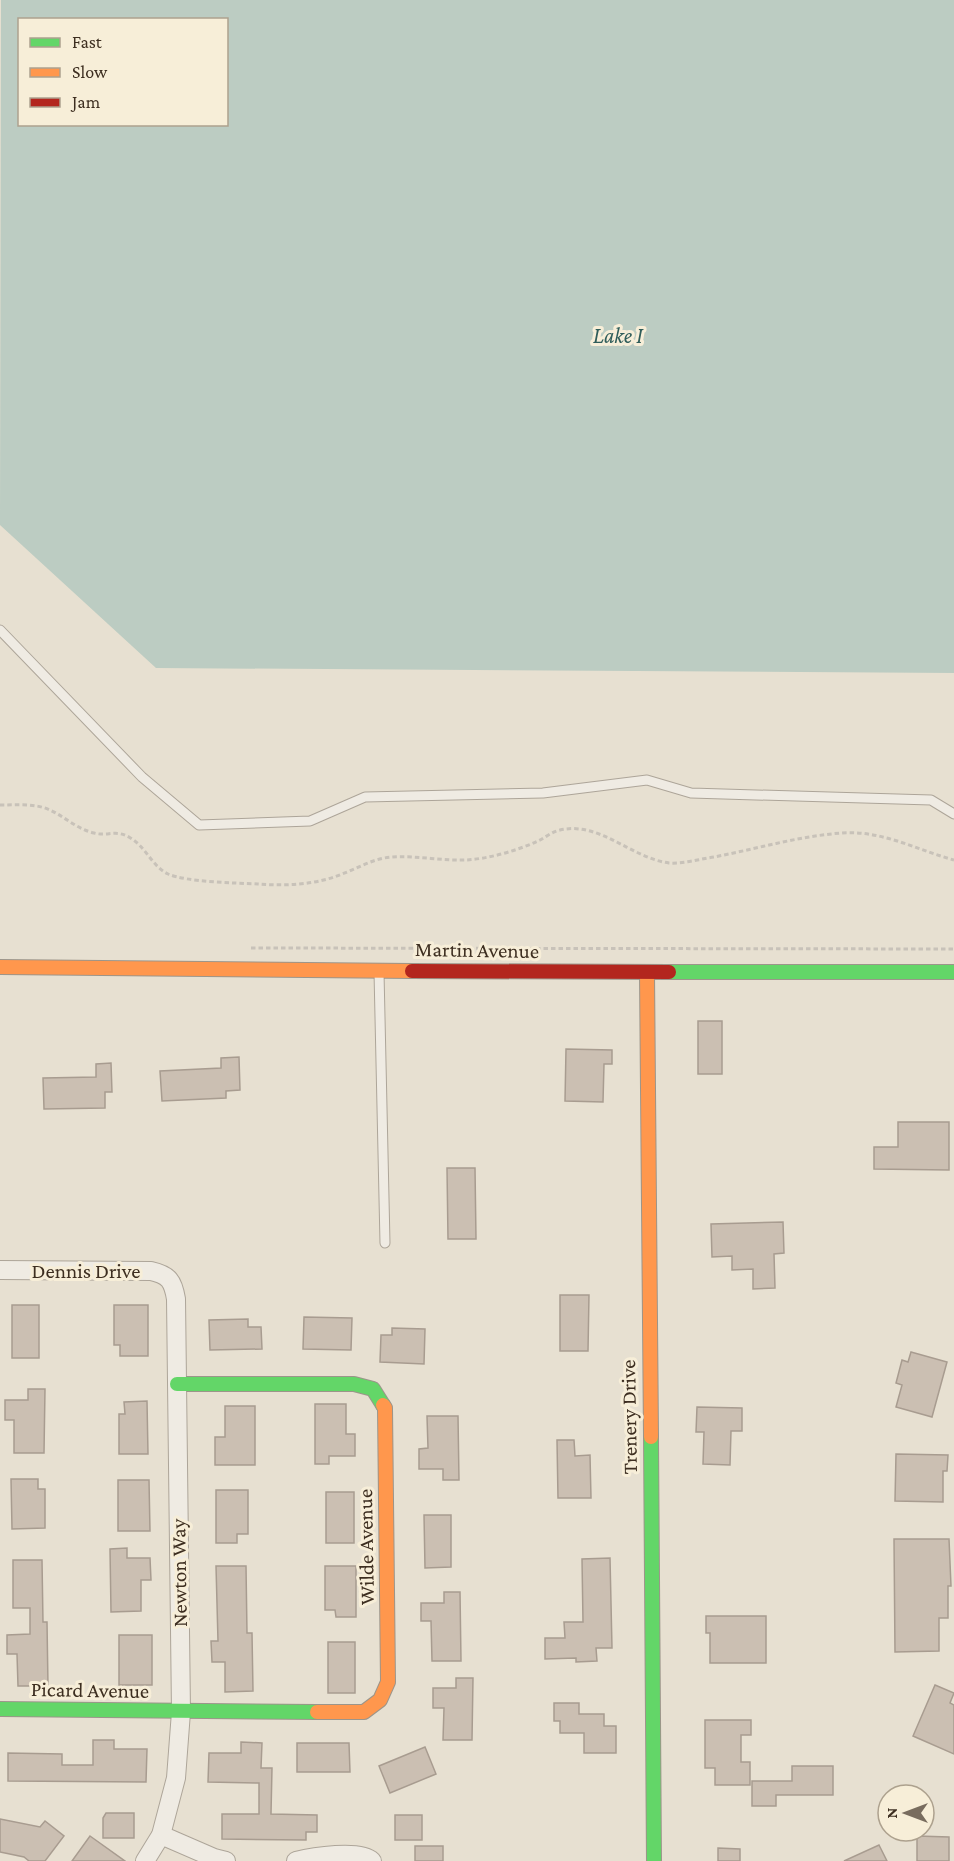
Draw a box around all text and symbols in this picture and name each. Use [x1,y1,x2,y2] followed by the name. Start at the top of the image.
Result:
[18,18,228,126] legend
[72,32,103,52] text: Fast
[72,62,108,82] text: Slow
[70,92,101,112] text: Jam
[593,323,644,348] water label: Lake I
[415,937,539,963] street label: Martin Avenue
[31,1259,141,1283] street label: Dennis Drive
[616,1359,642,1475] street label: Trenery Drive
[353,1489,379,1605] street label: Wilde Avenue
[166,1518,192,1627] street label: Newton Way
[31,1677,149,1703] street label: Picard Avenue
[876,1783,936,1843] north arrow
[883,1807,900,1818] text: N

